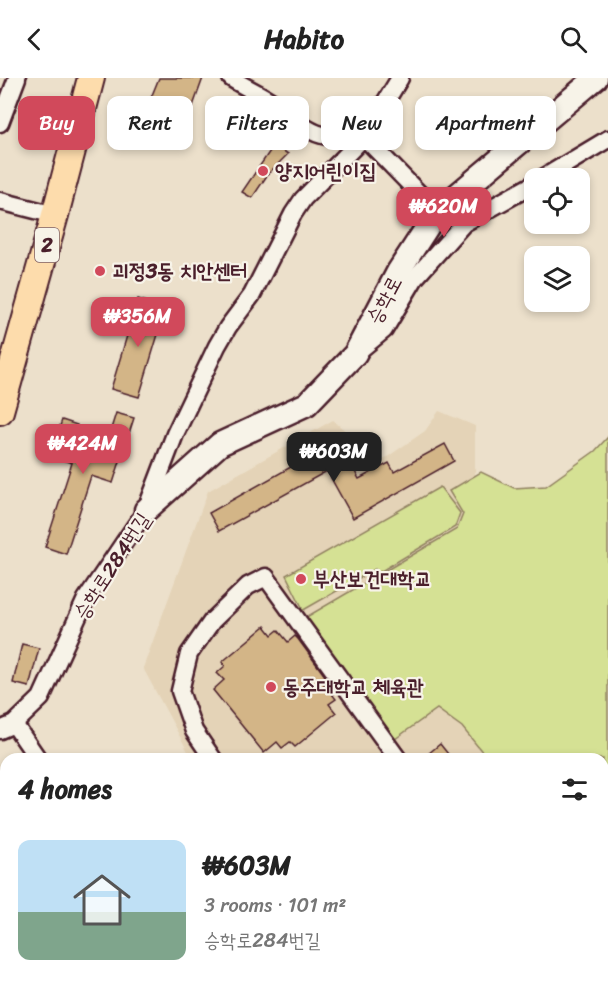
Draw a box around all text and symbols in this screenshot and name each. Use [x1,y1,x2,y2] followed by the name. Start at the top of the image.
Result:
[264,15,344,63] text: Habito
[18,23,51,56] icon: back
[557,23,590,56] icon: search
[18,96,95,150] chip: Buy
[107,96,193,150] chip: Rent
[205,96,309,150] chip: Filters
[321,96,403,150] chip: New
[415,96,556,150] chip: Apartment
[275,152,376,190] place label: 양지어린이집
[256,164,270,178] marker: 양지어린이집
[524,168,590,312] map controls
[524,168,590,234] button: locate
[402,187,486,238] pin: ₩620M
[410,189,478,224] text: ₩620M
[35,228,59,262] road number: 2
[524,246,590,312] button: layers
[112,252,247,290] place label: 괴정3동 치안센터
[93,264,107,278] marker: 괴정3동 치안센터
[355,269,413,331] street label: 승학로
[96,297,180,348] pin: ₩356M
[105,299,171,334] text: ₩356M
[41,424,125,475] pin: ₩424M
[49,426,117,461] text: ₩424M
[292,432,376,483] pin: ₩603M
[301,434,367,469] text: ₩603M
[63,504,161,628] street label: 승학로284번길
[313,560,431,598] place label: 부산보건대학교
[294,572,308,586] marker: 부산보건대학교
[283,668,424,706] place label: 동주대학교 체육관
[264,680,278,694] marker: 동주대학교 체육관
[18,766,112,812] text: 4 homes
[558,773,591,806] icon: filters
[204,842,291,888] text: ₩603M
[66,864,138,936] icon: home
[204,888,346,923] text: 3 rooms · 101 m²
[204,923,321,958] text: 승학로284번길

